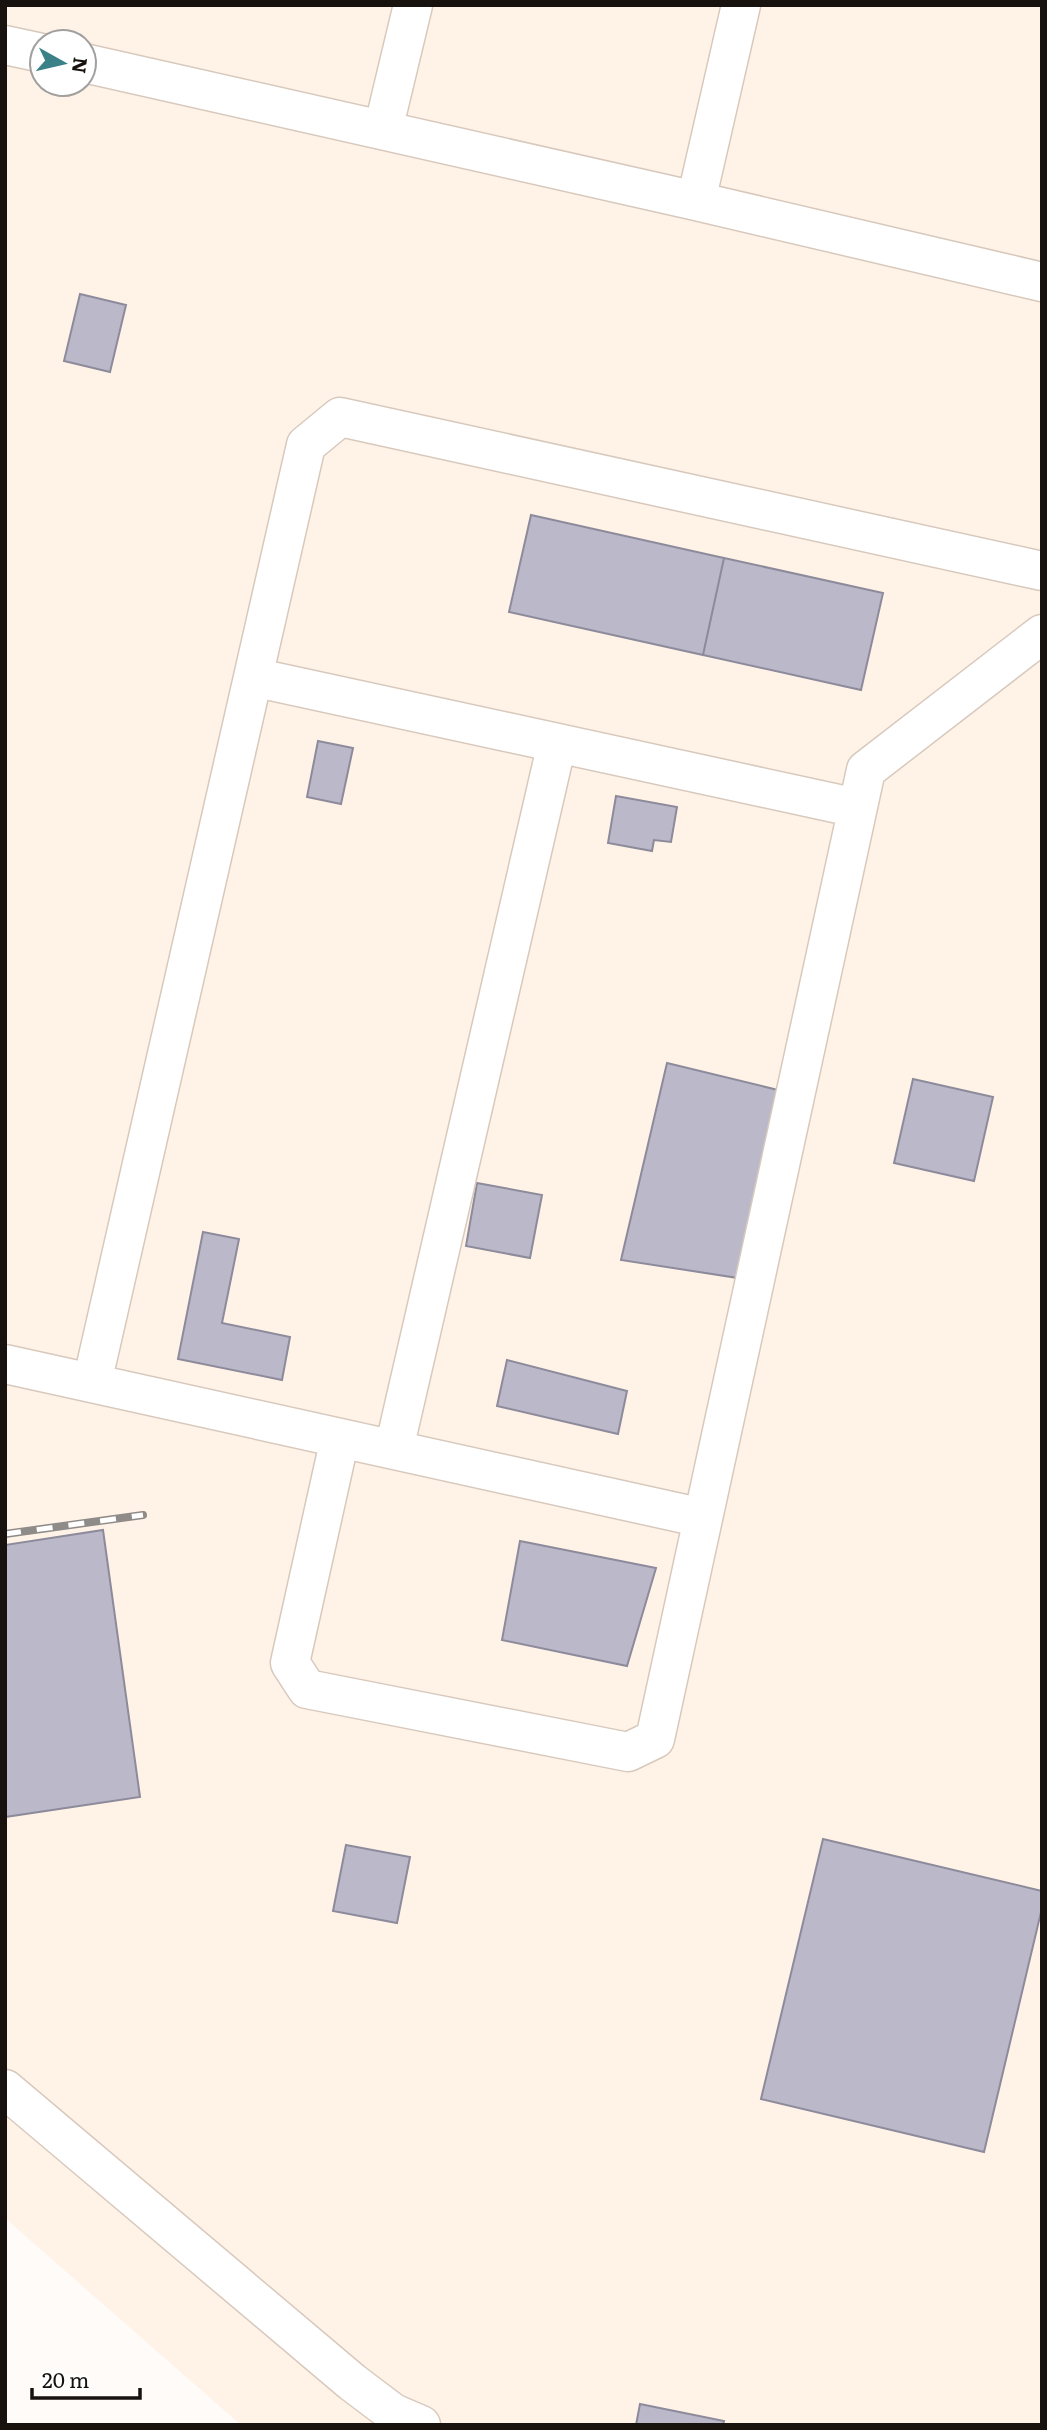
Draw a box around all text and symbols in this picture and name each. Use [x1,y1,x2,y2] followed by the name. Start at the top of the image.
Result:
[28,28,98,98] north arrow
[66,56,96,75] text: N
[32,2356,140,2400] scale bar
[42,2363,89,2394] text: 20 m

